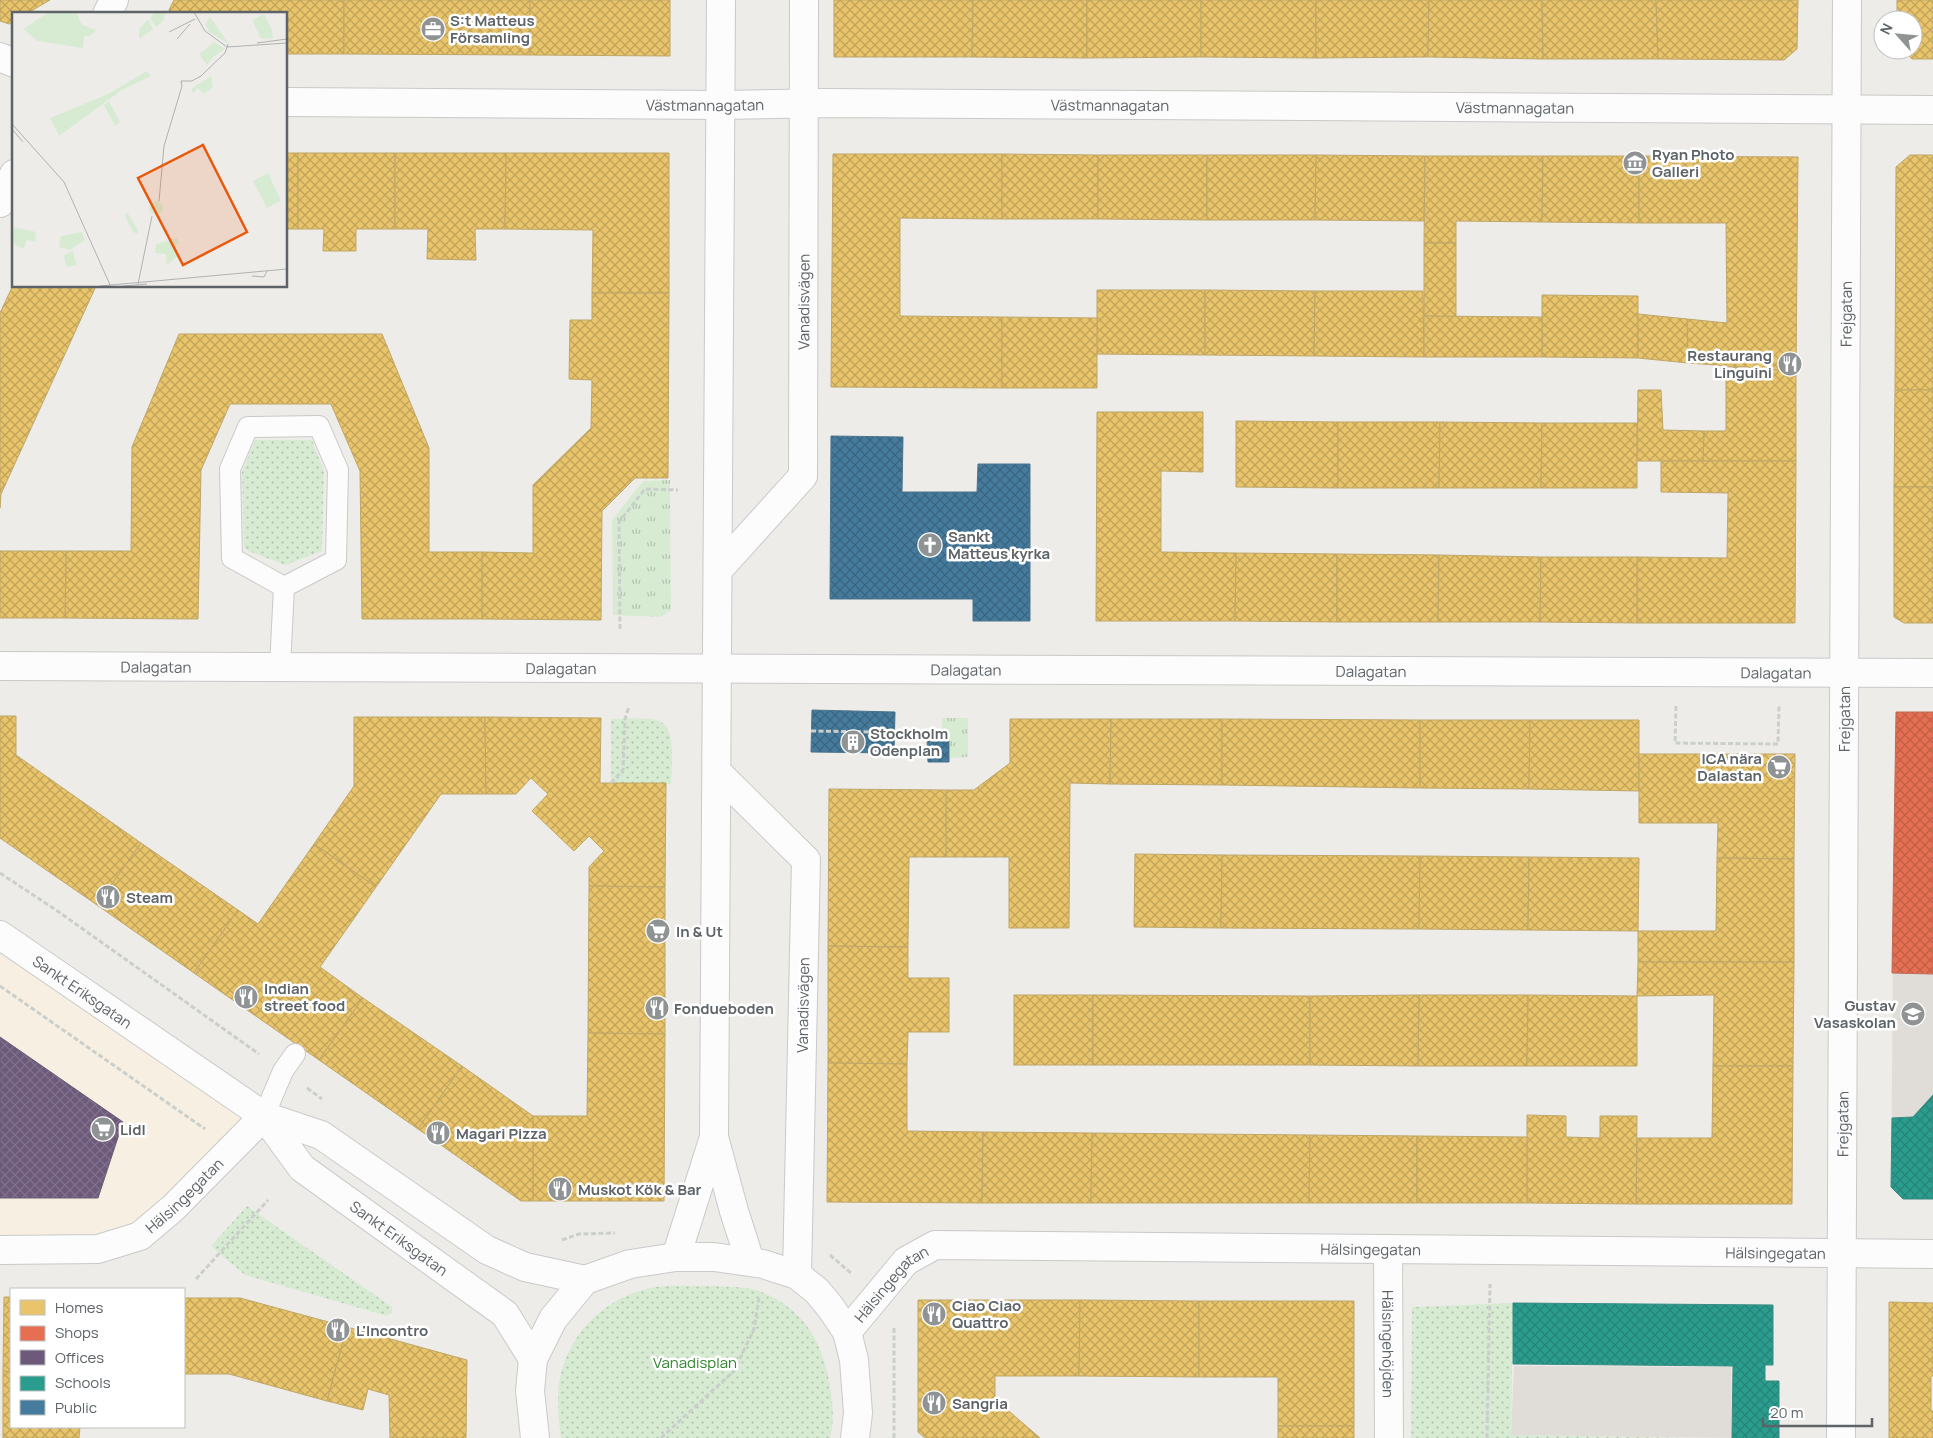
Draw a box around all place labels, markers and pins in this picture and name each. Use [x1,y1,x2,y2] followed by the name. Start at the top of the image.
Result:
[450,10,535,48] place label: S:t Matteus Församling
[420,16,446,42] office icon: S:t Matteus Församling
[1652,144,1735,182] place label: Ryan Photo Galleri
[1622,150,1648,176] museum icon: Ryan Photo Galleri
[1687,345,1772,383] place label: Restaurang Linguini
[1777,351,1803,377] restaurant icon: Restaurang Linguini
[948,526,1050,564] place label: Sankt Matteus kyrka
[917,532,943,558] church icon: Sankt Matteus kyrka
[870,723,948,761] place label: Stockholm Odenplan
[840,729,866,755] building icon: Stockholm Odenplan
[1697,748,1762,786] place label: ICA nära Dalastan
[1766,754,1792,780] supermarket icon: ICA nära Dalastan
[95,884,121,910] restaurant icon: Steam
[126,887,173,908] place label: Steam
[645,918,671,944] supermarket icon: In & Ut
[676,921,723,942] place label: In & Ut
[264,978,345,1016] place label: Indian street food
[233,984,259,1010] restaurant icon: Indian street food
[644,995,670,1021] restaurant icon: Fondueboden
[1814,995,1896,1033] place label: Gustav Vasaskolan
[674,998,774,1019] place label: Fondueboden
[1900,1001,1926,1027] school or university icon: Gustav Vasaskolan
[90,1116,116,1142] supermarket icon: Lidl
[120,1119,146,1140] place label: Lidl
[425,1120,451,1146] restaurant icon: Magari Pizza
[456,1123,547,1144] place label: Magari Pizza
[547,1176,573,1202] restaurant icon: Muskot Kök & Bar
[578,1179,702,1200] place label: Muskot Kök & Bar
[952,1295,1021,1333] place label: Ciao Ciao Quattro
[921,1301,947,1327] restaurant icon: Ciao Ciao Quattro
[325,1317,351,1343] restaurant icon: L'Incontro
[356,1320,428,1341] place label: L'Incontro
[921,1390,947,1416] restaurant icon: Sangria
[952,1393,1008,1414] place label: Sangria

